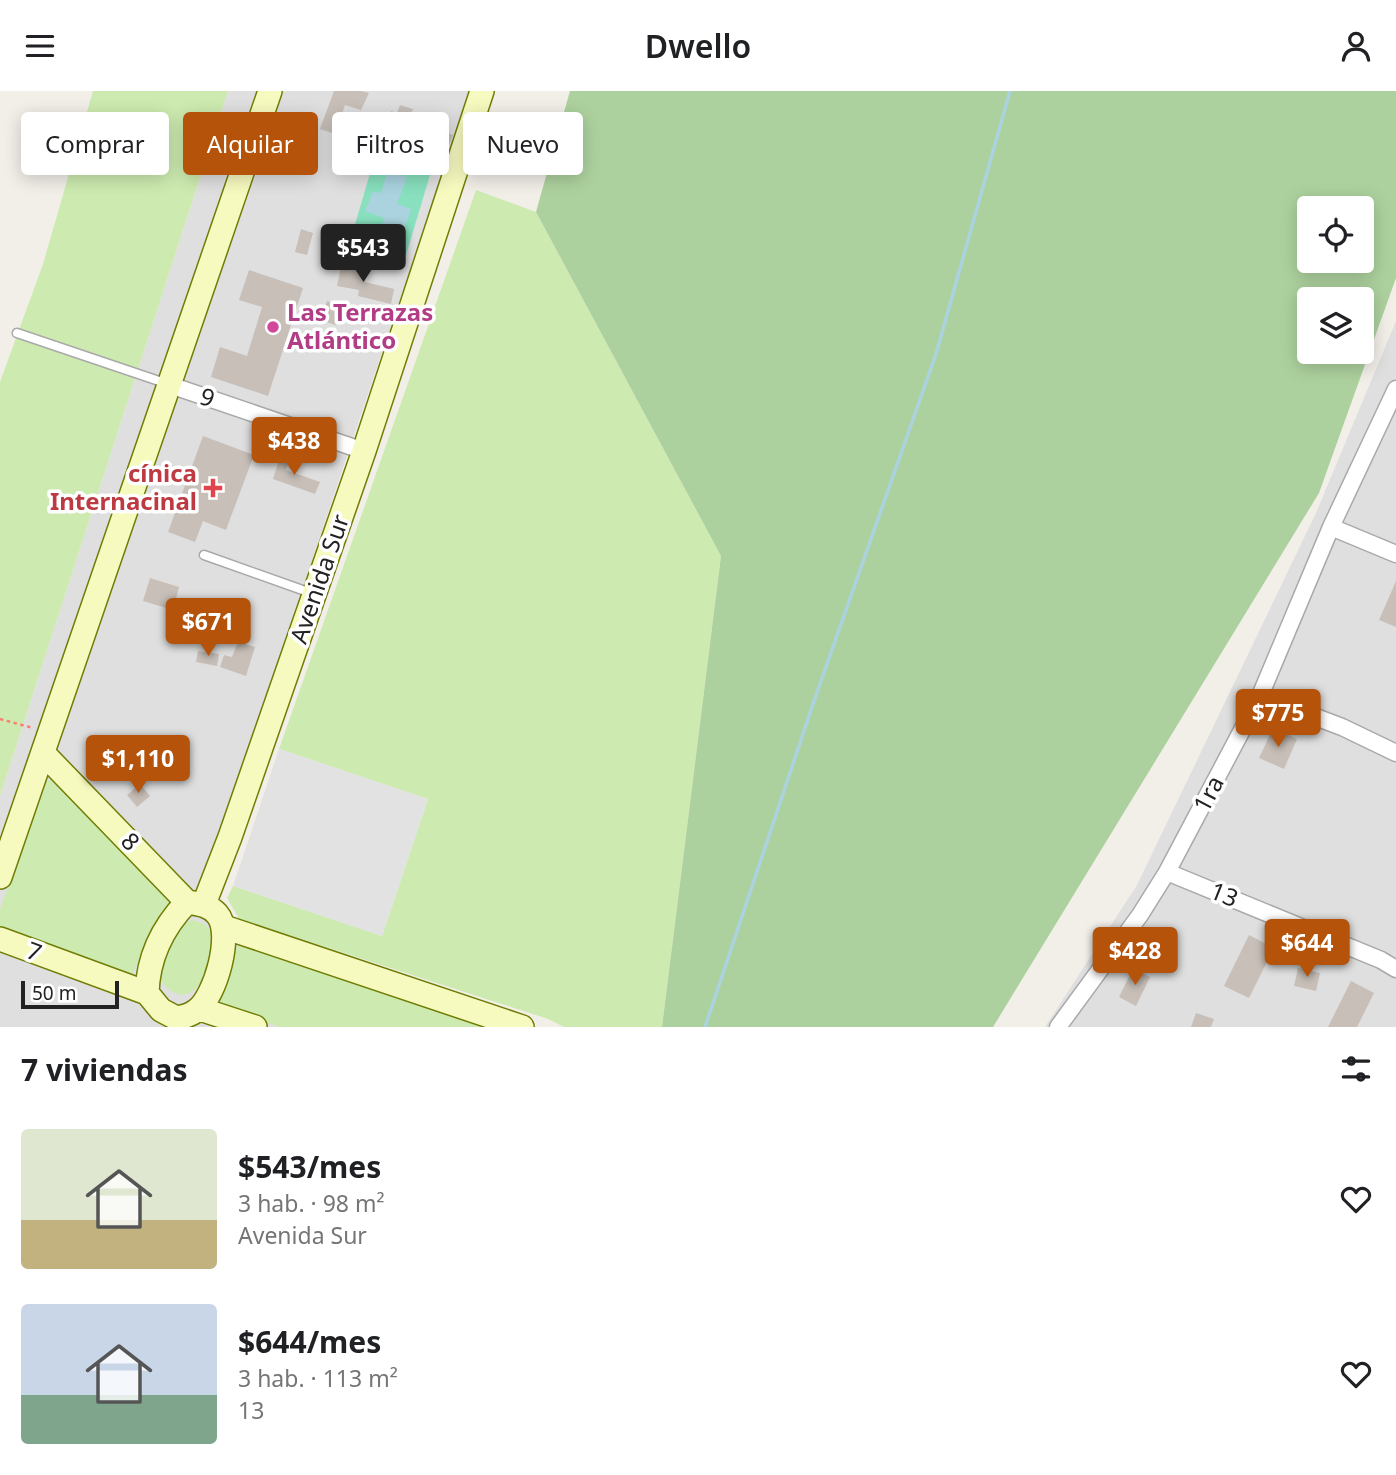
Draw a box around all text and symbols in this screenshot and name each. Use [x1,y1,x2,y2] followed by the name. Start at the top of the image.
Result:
[645,24,751,67] text: Dwello
[21,27,59,65] icon: menu
[1337,27,1375,65] icon: person
[21,112,169,175] chip: Comprar
[183,112,318,175] chip: Alquilar
[332,112,449,175] chip: Filtros
[463,112,583,175] chip: Nuevo
[1297,196,1374,364] map controls
[1297,196,1374,273] button: locate
[322,225,404,284] pin: $543
[337,231,389,263] text: $543
[1297,287,1374,364] button: layers
[287,295,433,356] place label: Las Terrazas Atlántico
[265,319,281,335] marker: Las Terrazas Atlántico
[196,379,219,414] street label: 9
[253,417,335,477] pin: $438
[268,424,320,456] text: $438
[50,456,197,517] place label: cínica Internacinal
[203,478,223,498] marker: cínica Internacinal
[281,509,356,647] street label: Avenida Sur
[167,599,249,658] pin: $671
[182,605,234,637] text: $671
[1237,689,1319,749] pin: $775
[1252,696,1304,728] text: $775
[81,735,195,795] pin: $1,110
[102,742,174,774] text: $1,110
[1185,769,1231,817] street label: 1ra
[114,825,148,857] street label: 8
[1206,873,1243,914] street label: 13
[1266,919,1348,979] pin: $644
[1281,926,1333,958] text: $644
[1094,927,1176,987] pin: $428
[22,933,47,968] street label: 7
[1109,934,1161,966] text: $428
[21,978,119,1010] scale bar
[32,980,76,1006] text: 50 m
[21,1049,188,1090] text: 7 viviendas
[1337,1050,1375,1088] icon: filters
[238,1146,381,1187] text: $543/mes
[77,1157,161,1241] icon: home
[1337,1180,1375,1218] icon: heart
[238,1187,385,1219] text: 3 hab. · 98 m²
[238,1219,367,1251] text: Avenida Sur
[238,1321,381,1362] text: $644/mes
[77,1332,161,1416] icon: home
[1337,1355,1375,1393] icon: heart
[238,1362,398,1394] text: 3 hab. · 113 m²
[238,1394,264,1426] text: 13

